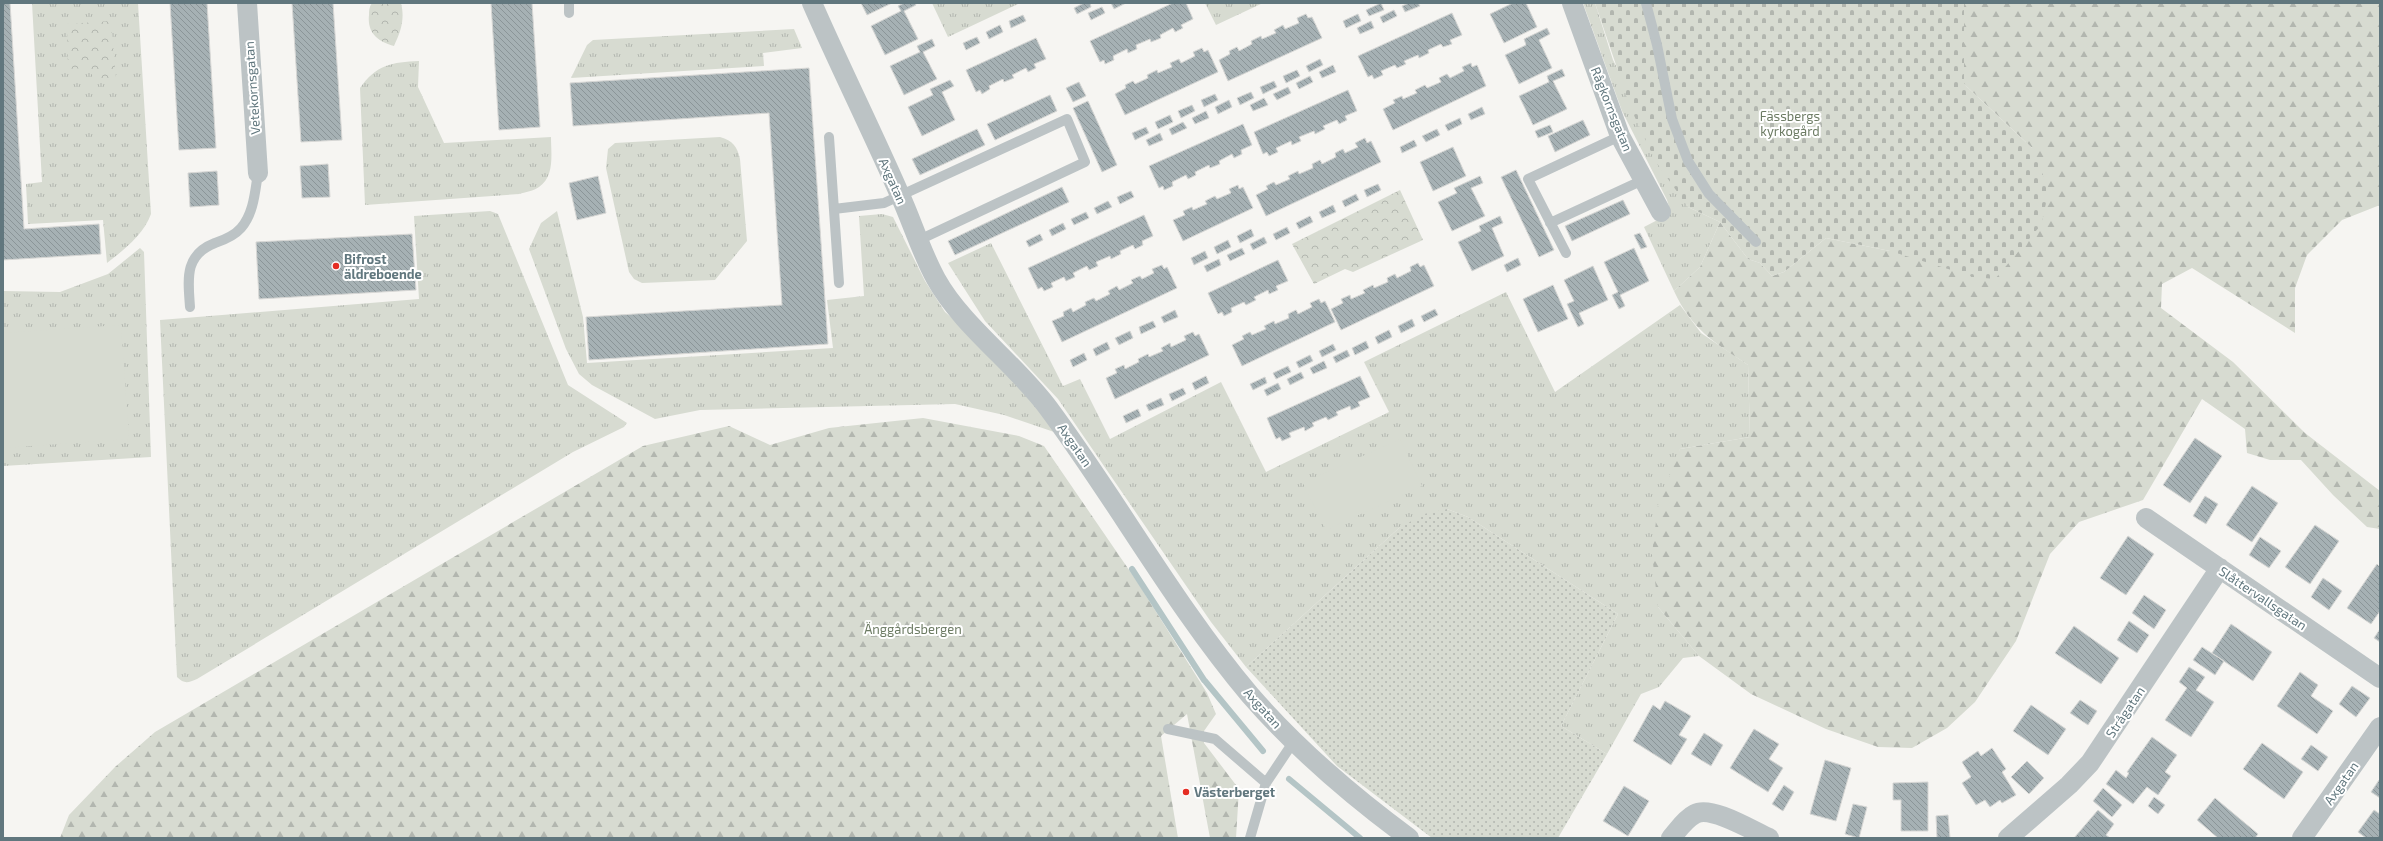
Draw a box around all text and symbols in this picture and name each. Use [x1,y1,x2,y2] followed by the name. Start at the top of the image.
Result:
[241,41,263,135] street label: Vetekornsgatan
[1588,64,1636,154] street label: Rågkornsgatan
[1760,108,1820,139] park label: Fässbergs kyrkogård
[876,155,910,207] street label: Axgatan
[344,251,422,282] place label: Bifrost äldreboende
[331,261,341,271] marker: Bifrost äldreboende
[1054,420,1096,470] street label: Axgatan
[2216,563,2310,633] street label: Slåttervallsgatan
[864,621,962,637] park label: Änggårdsbergen
[2102,683,2148,741] street label: Strågatan
[1241,684,1285,732] street label: Axgatan
[2320,758,2362,808] street label: Axgatan
[1194,784,1276,800] place label: Västerberget
[1181,787,1191,797] marker: Västerberget

